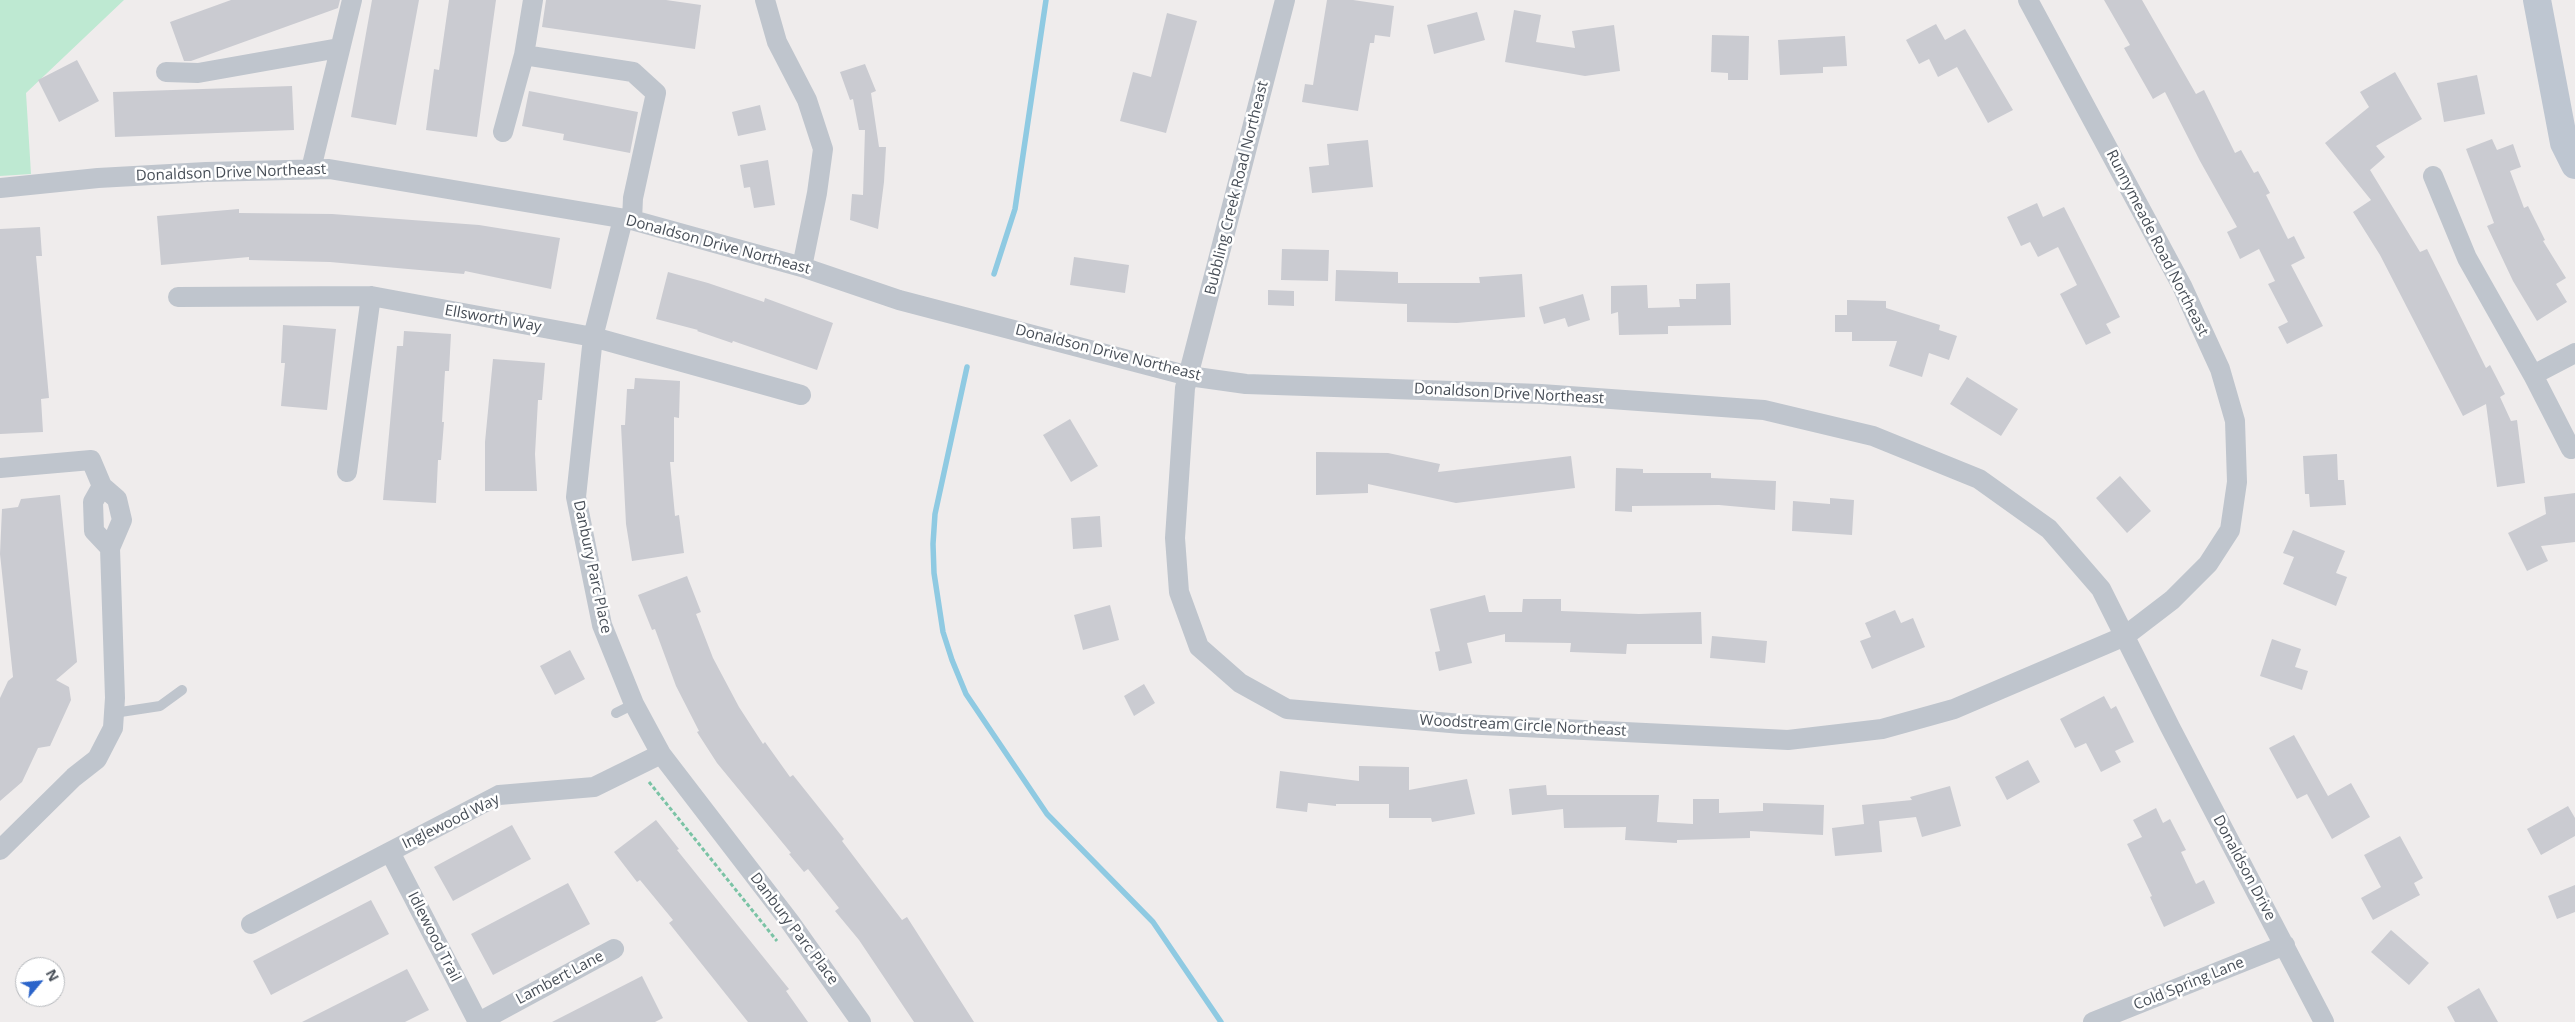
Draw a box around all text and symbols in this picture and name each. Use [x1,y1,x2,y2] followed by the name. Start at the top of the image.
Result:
[1202,79,1272,297] street label: Bubbling Creek Road Northeast
[2102,147,2212,339] street label: Runnymeade Road Northeast
[135,161,327,185] street label: Donaldson Drive Northeast
[624,212,812,278] street label: Donaldson Drive Northeast
[443,302,543,336] street label: Ellsworth Way
[1013,321,1203,385] street label: Donaldson Drive Northeast
[1413,380,1605,408] street label: Donaldson Drive Northeast
[569,499,615,635] street label: Danbury Parc Place
[1419,712,1627,740] street label: Woodstream Circle Northeast
[399,791,503,853] street label: Inglewood Way
[2209,812,2279,924] street label: Donaldson Drive
[746,869,842,989] street label: Danbury Parc Place
[404,889,464,985] street label: Idlewood Trail
[513,947,607,1009] street label: Lambert Lane
[2131,954,2247,1014] street label: Cold Spring Lane
[15,957,65,1007] north arrow
[42,966,64,985] text: N

